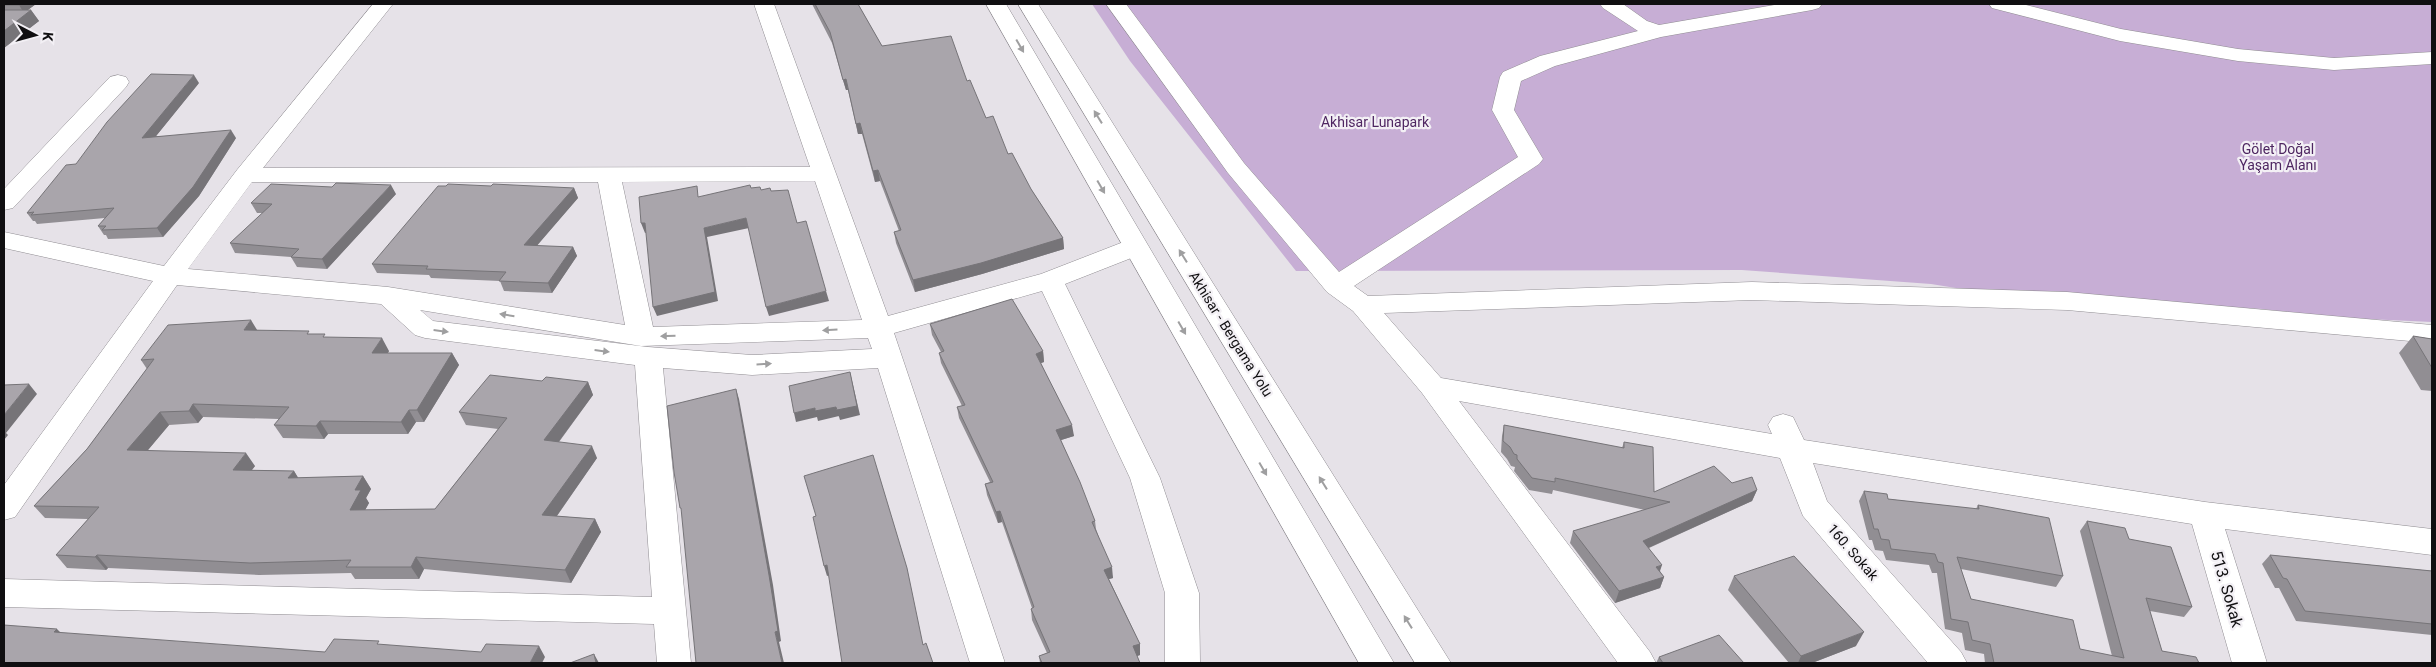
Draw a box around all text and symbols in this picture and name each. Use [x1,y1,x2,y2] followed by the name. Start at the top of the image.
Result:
[10,10,60,60] north arrow
[39,31,56,42] text: K
[1016,39,1024,53] one-way arrow
[1093,111,1102,124] one-way arrow
[1321,114,1430,130] park label: Akhisar Lunapark
[2239,141,2317,173] park label: Gölet Doğal Yaşam Alanı
[1096,180,1105,194] one-way arrow
[1178,249,1187,262] one-way arrow
[1186,269,1276,399] street label: Akhisar - Bergama Yolu
[499,311,515,319] one-way arrow
[1177,321,1186,334] one-way arrow
[433,327,449,335] one-way arrow
[822,327,838,335] one-way arrow
[660,333,676,341] one-way arrow
[595,347,611,355] one-way arrow
[756,360,772,368] one-way arrow
[1259,462,1268,475] one-way arrow
[1319,477,1328,490] one-way arrow
[1824,521,1882,584] street label: 160. Sokak
[2207,549,2247,630] street label: 513. Sokak
[1404,615,1413,628] one-way arrow

